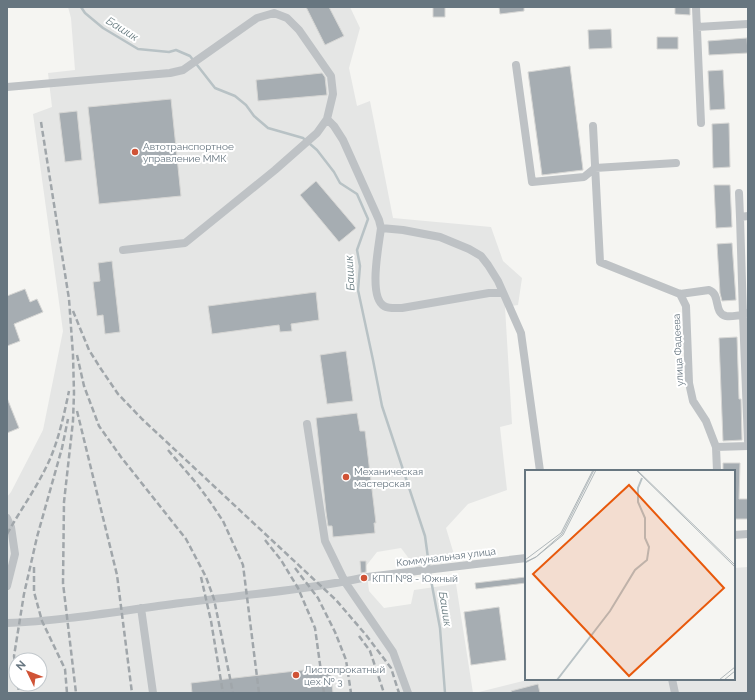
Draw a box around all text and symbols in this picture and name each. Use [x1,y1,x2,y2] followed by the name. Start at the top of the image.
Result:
[104,14,141,44] water label: Башик
[143,141,234,164] place label: Автотранспортное управление ММК
[130,147,140,157] marker: Автотранспортное управление ММК
[343,255,357,291] water label: Башик
[671,313,685,387] street label: улица Фадеева
[354,466,423,489] place label: Механическая мастерская
[525,470,735,680] inset map
[341,472,351,482] marker: Механическая мастерская
[396,545,496,569] street label: Коммунальная улица
[359,573,369,583] marker: КПП №8 - Южный
[372,573,458,584] place label: КПП №8 - Южный
[436,591,454,628] water label: Башик
[8,652,48,692] north arrow
[13,658,29,673] text: N
[304,664,385,687] place label: Листопрокатный цех № 3
[291,670,301,680] marker: Листопрокатный цех № 3

